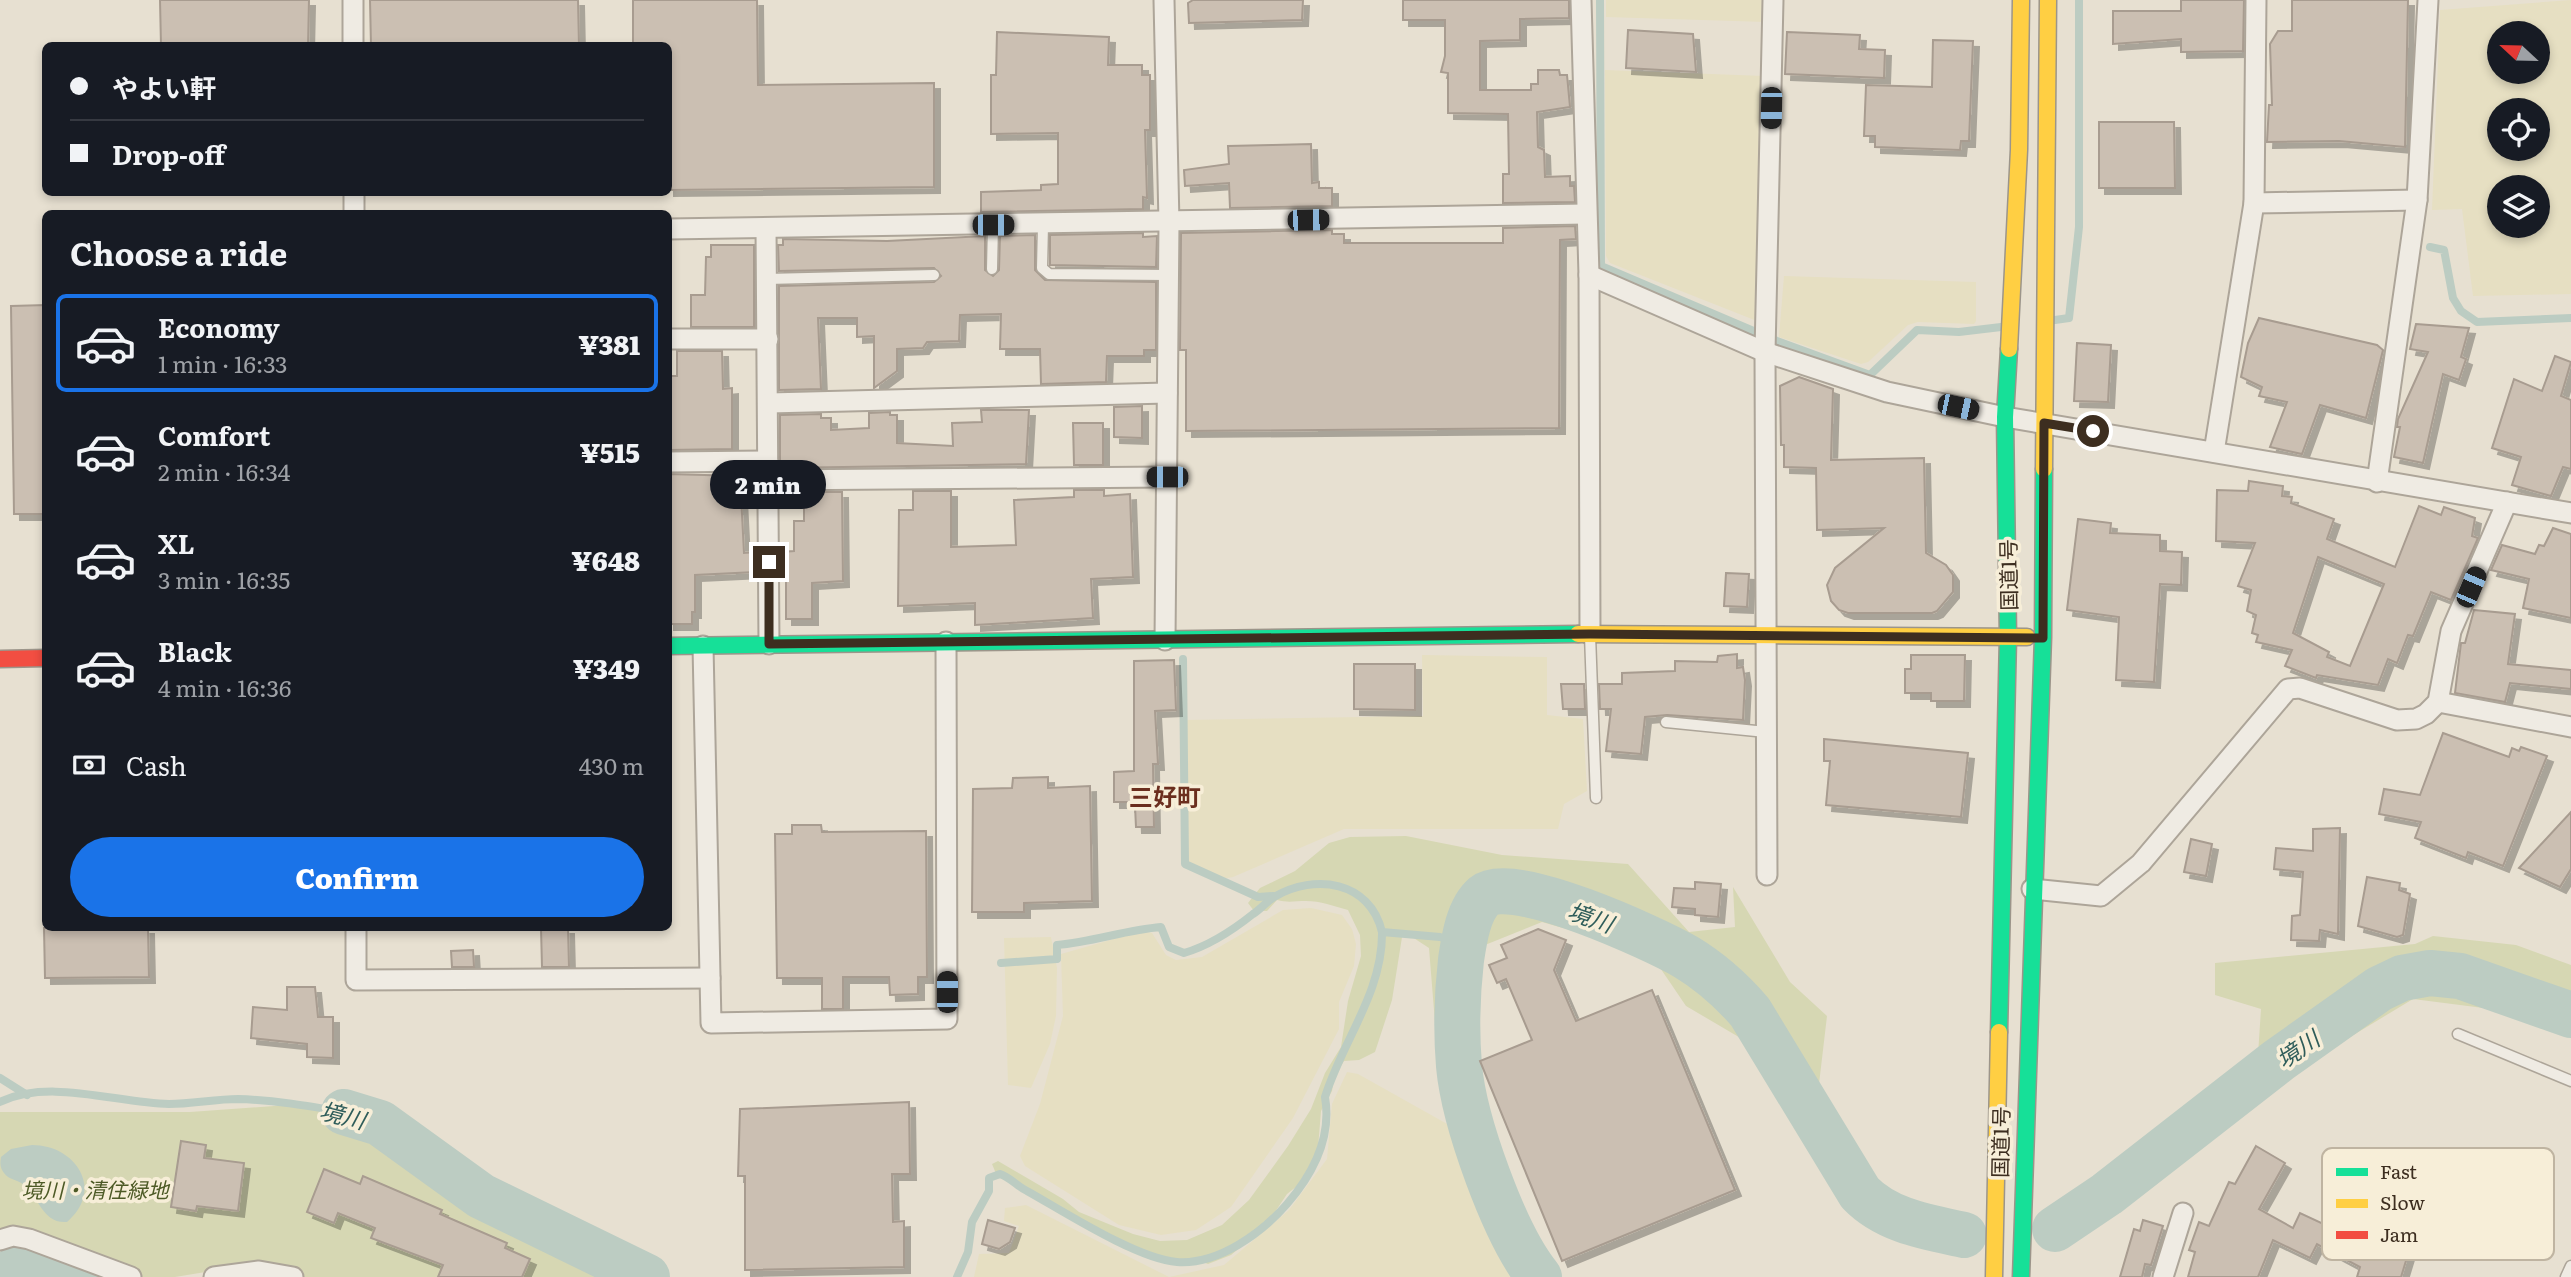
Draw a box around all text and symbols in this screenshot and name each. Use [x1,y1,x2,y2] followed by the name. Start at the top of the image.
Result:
[2487,21,2550,84] north arrow
[2487,21,2550,238] map controls
[112,67,216,106] text: やよい軒
[1761,87,1782,129] car
[2487,98,2550,161] button: locate
[112,134,225,173] text: Drop-off
[2487,175,2550,238] button: layers
[1287,209,1330,231] car
[973,215,1015,236] car
[70,228,287,276] text: Choose a ride
[158,307,280,346] text: Economy
[74,312,137,375] icon: car
[578,324,640,363] text: ¥381
[158,346,287,380] text: 1 min · 16:33
[1936,392,1981,422] car
[158,415,270,454] text: Comfort
[2077,415,2109,447] route start
[74,420,137,483] icon: car
[580,432,640,471] text: ¥515
[158,454,290,488] text: 2 min · 16:34
[711,461,827,510] callout: 2 min
[735,467,801,501] text: 2 min
[1147,467,1189,488] car
[158,523,195,562] text: XL
[74,528,137,591] icon: car
[1991,539,2023,611] street label: 国道1号
[572,540,640,579] text: ¥648
[753,546,785,578] route end
[158,562,290,596] text: 3 min · 16:35
[2454,564,2489,610] car
[158,631,232,670] text: Black
[74,636,137,699] icon: car
[573,648,640,687] text: ¥349
[158,670,291,704] text: 4 min · 16:36
[126,745,187,784] text: Cash
[70,746,108,784] icon: cash
[579,748,644,782] text: 430 m
[1129,778,1201,813] district label: 三好町
[70,837,644,917] button: Confirm
[1564,892,1621,941] water label: 境川
[937,971,958,1013] car
[2268,1019,2328,1075] water label: 境川
[317,1092,372,1137] water label: 境川
[1983,1106,2015,1178] street label: 国道1号
[2322,1148,2554,1260] legend
[2380,1157,2417,1185] text: Fast
[22,1173,170,1204] park label: 境川・清住緑地
[2380,1188,2425,1216] text: Slow
[2380,1220,2418,1248] text: Jam

